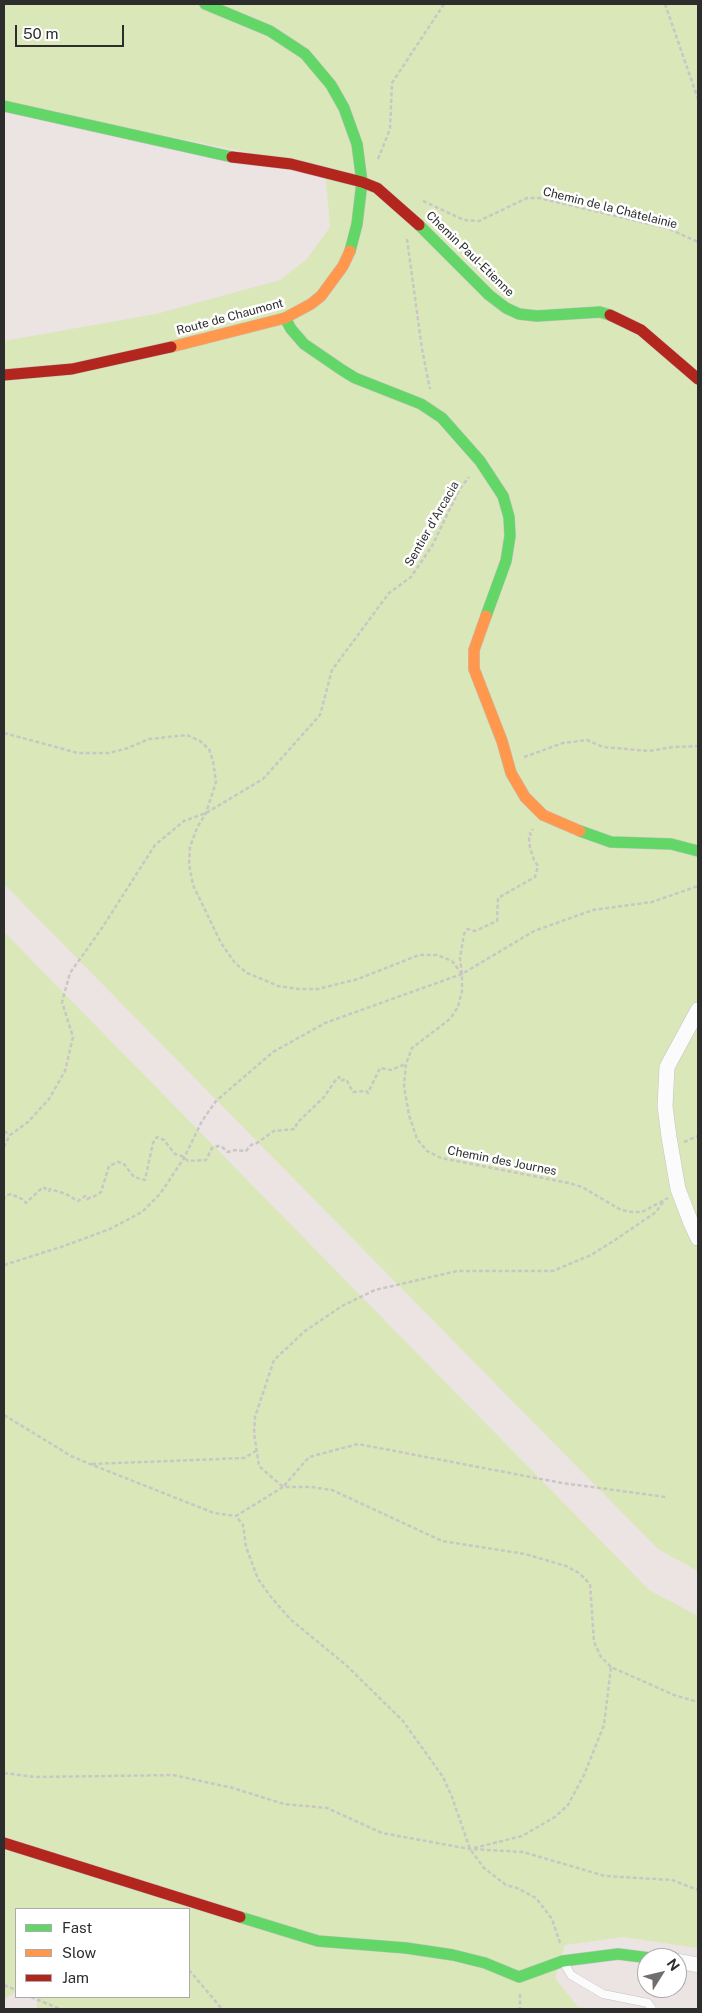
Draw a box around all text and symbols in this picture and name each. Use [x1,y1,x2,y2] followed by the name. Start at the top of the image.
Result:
[18,15,126,47] scale bar
[23,25,58,42] text: 50 m
[541,184,679,232] street label: Chemin de la Châtelainie
[423,208,517,300] street label: Chemin Paul-Etienne
[175,296,285,338] street label: Route de Chaumont
[402,479,462,569] street label: Sentier d'Arcacia
[446,1143,558,1179] street label: Chemin des Journes
[15,1908,190,1998] legend
[62,1919,92,1936] text: Fast
[62,1944,96,1961] text: Slow
[637,1948,687,1998] north arrow
[664,1956,683,1974] text: N
[62,1969,89,1986] text: Jam

